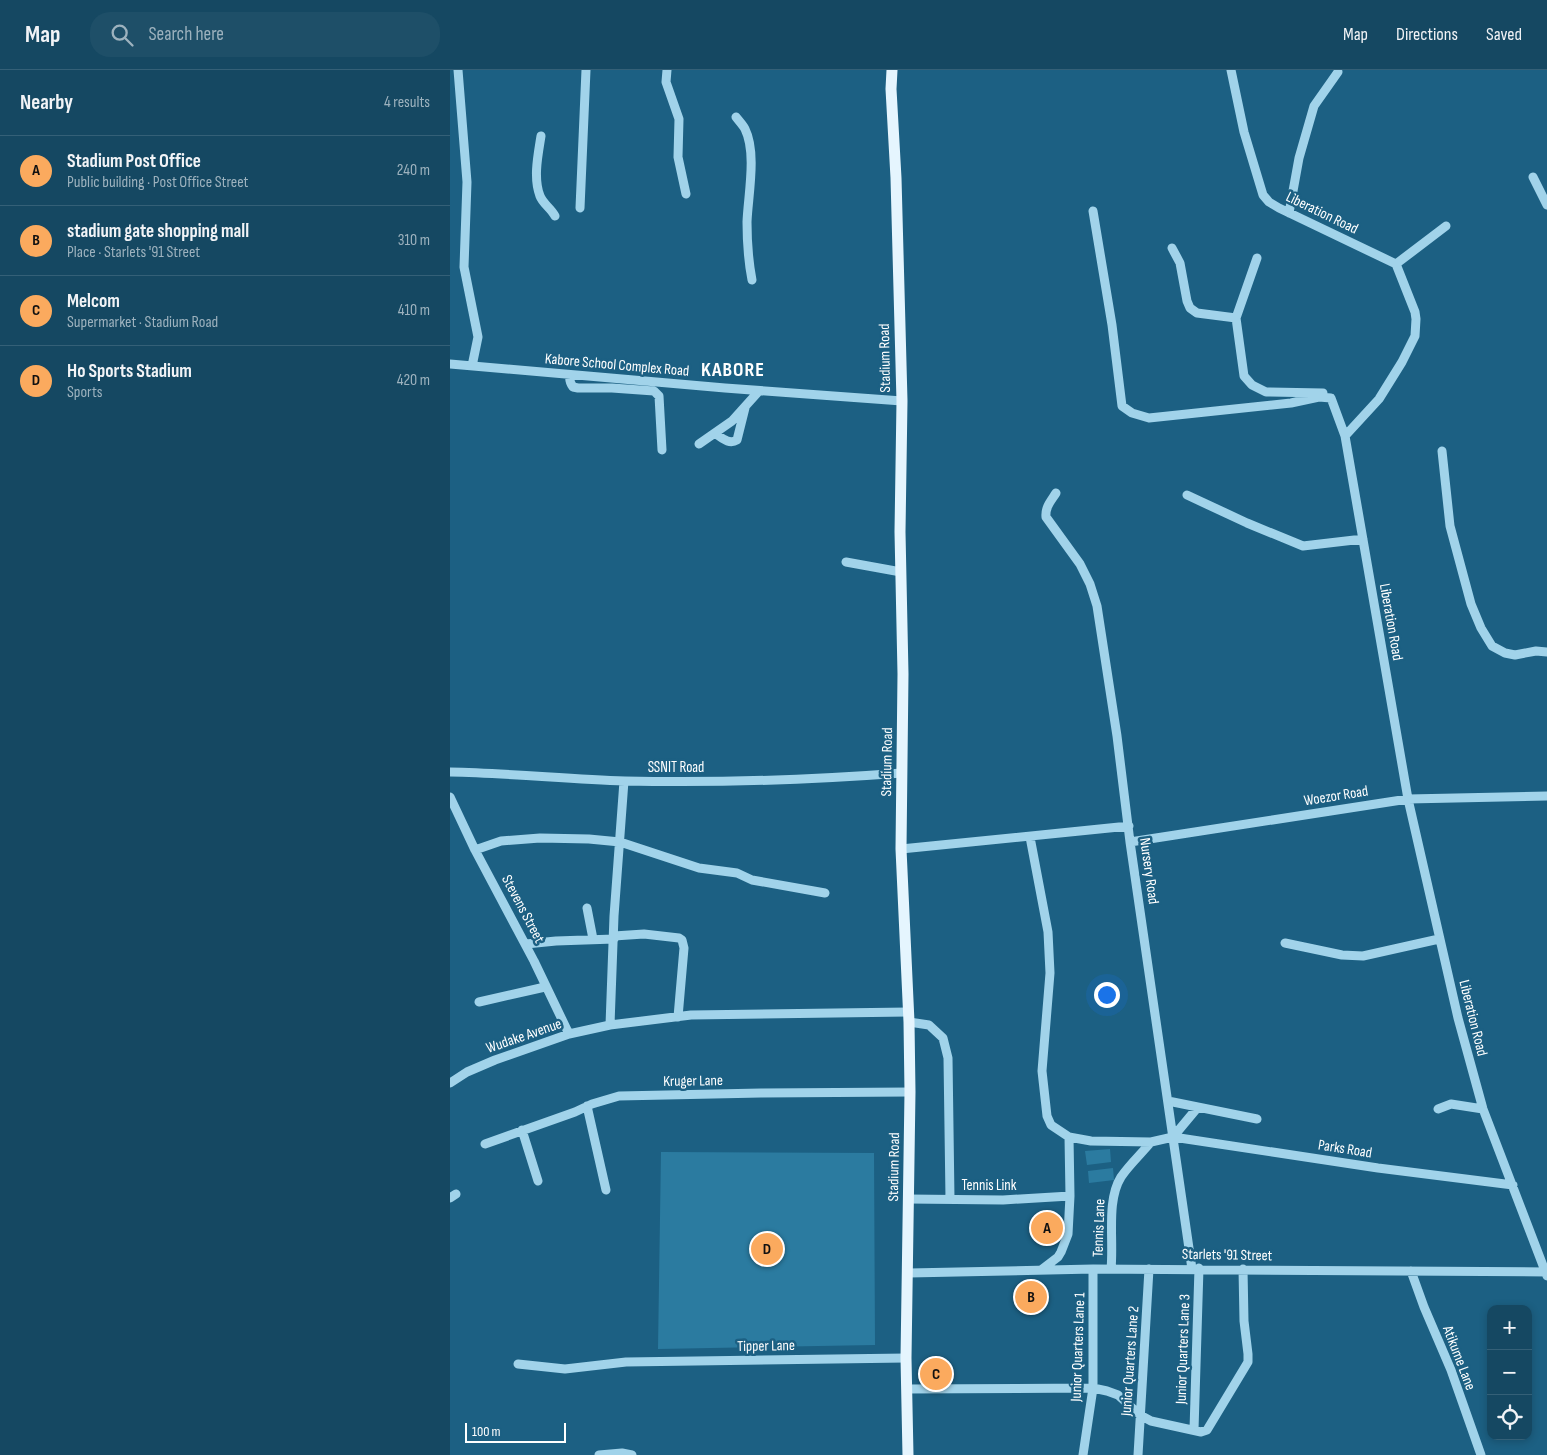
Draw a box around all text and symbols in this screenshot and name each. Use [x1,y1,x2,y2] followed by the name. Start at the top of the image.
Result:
[90,12,440,57] search box
[25,20,60,49] text: Map
[108,21,136,49] icon: search
[148,23,224,46] text: Search here
[1343,24,1368,45] text: Map
[1396,24,1458,45] text: Directions
[1486,24,1522,45] text: Saved
[20,90,73,115] text: Nearby
[384,93,430,112] text: 4 results
[67,150,201,173] text: Stadium Post Office
[32,161,40,180] text: A
[397,161,430,180] text: 240 m
[67,173,248,192] text: Public building · Post Office Street
[1283,187,1361,239] street label: Liberation Road
[67,220,249,243] text: stadium gate shopping mall
[32,231,40,250] text: B
[398,231,430,250] text: 310 m
[67,243,200,262] text: Place · Starlets '91 Street
[67,290,120,313] text: Melcom
[32,301,40,320] text: C
[398,301,430,320] text: 410 m
[67,313,218,332] text: Supermarket · Stadium Road
[875,323,895,393] street label: Stadium Road
[544,349,690,381] street label: Kabore School Complex Road
[701,358,765,382] district label: KABORE
[67,360,192,383] text: Ho Sports Stadium
[32,371,40,390] text: D
[397,371,430,390] text: 420 m
[67,383,102,402] text: Sports
[1375,582,1407,662] street label: Liberation Road
[877,727,897,797] street label: Stadium Road
[648,758,704,777] street label: SSNIT Road
[1302,782,1370,810] street label: Woezor Road
[1135,836,1163,906] street label: Nursery Road
[497,872,549,947] street label: Stevens Street
[1454,978,1492,1058] street label: Liberation Road
[1094,982,1120,1008] your location
[484,1014,564,1058] street label: Wudake Avenue
[663,1071,723,1091] street label: Kruger Lane
[884,1132,904,1202] street label: Stadium Road
[1317,1135,1373,1163] street label: Parks Road
[961,1176,1017,1195] street label: Tennis Link
[1088,1199,1110,1257] street label: Tennis Lane
[1031,1209,1063,1247] pin: A
[751,1230,783,1268] pin: D
[1182,1245,1273,1265] street label: Starlets '91 Street
[1015,1278,1047,1316] pin: B
[1067,1291,1089,1403] street label: Junior Quarters Lane 1
[1172,1294,1194,1405] street label: Junior Quarters Lane 3
[1117,1305,1143,1418] street label: Junior Quarters Lane 2
[1487,1305,1532,1440] map controls
[1487,1305,1532,1350] button: +
[1438,1322,1480,1393] street label: Atikume Lane
[737,1336,795,1356] street label: Tipper Lane
[1487,1350,1532,1395] button: −
[920,1355,952,1393] pin: C
[1487,1395,1532,1440] button: locate
[465,1420,566,1443] scale bar
[472,1423,501,1440] text: 100 m

